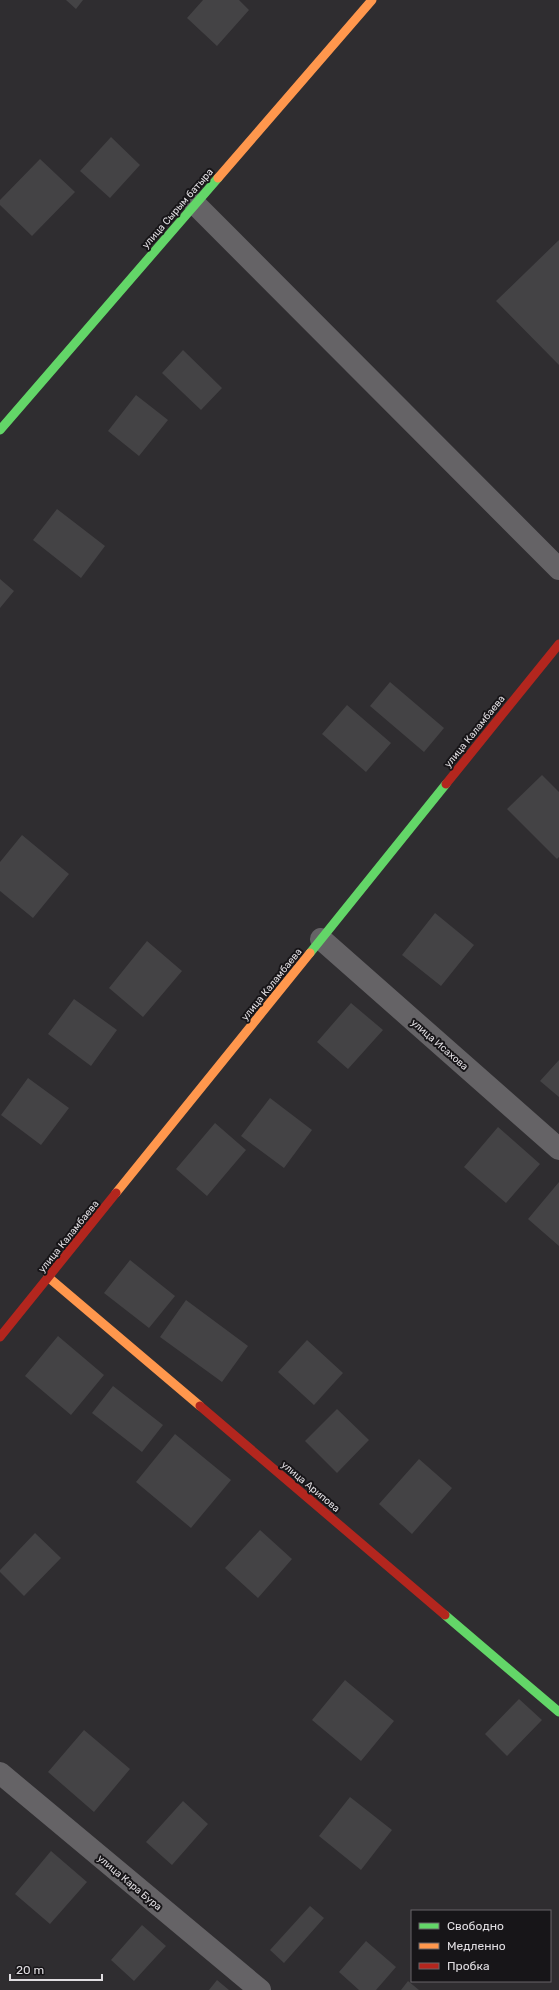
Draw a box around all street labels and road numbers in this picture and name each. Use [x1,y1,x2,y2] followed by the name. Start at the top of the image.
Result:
[140,166,216,251] street label: улица Сырым батыра
[442,693,508,770] street label: улица Каламбаева
[239,946,305,1023] street label: улица Каламбаева
[408,1017,470,1073] street label: улица Исахова
[36,1198,102,1275] street label: улица Каламбаева
[279,1459,342,1515] street label: улица Арипова
[95,1852,164,1913] street label: улица Кара Бура

